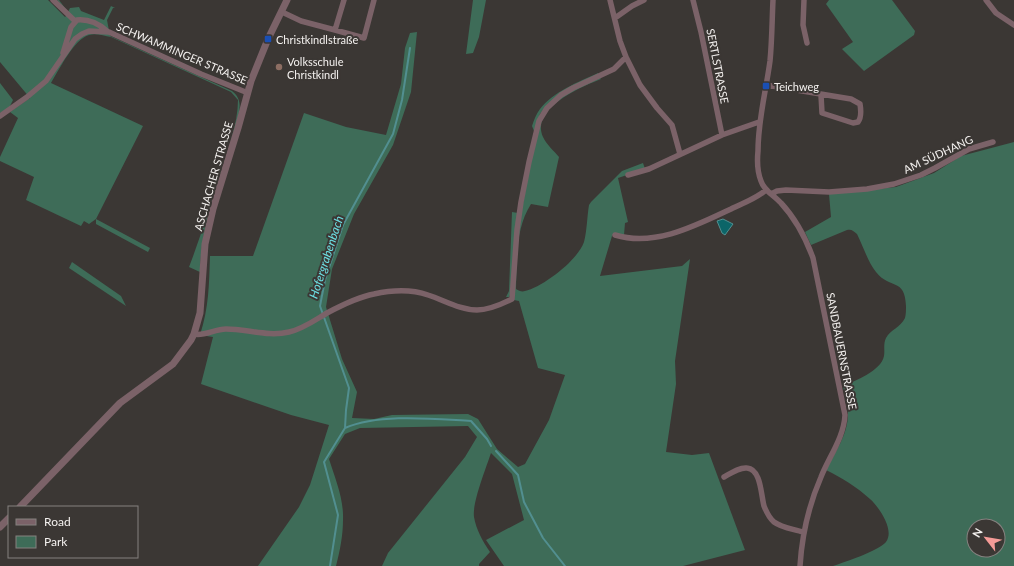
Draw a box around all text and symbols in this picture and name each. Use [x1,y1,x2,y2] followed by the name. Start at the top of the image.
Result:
[114,19,250,87] street label: SCHWAMMINGER STRASSE
[704,27,732,105] street label: SERTLSTRASSE
[276,33,358,46] place label: Christkindlstraße
[263,34,273,44] marker: Christkindlstraße
[287,55,344,81] place label: Volksschule Christkindl
[274,62,284,72] marker: Volksschule Christkindl
[774,80,819,93] place label: Teichweg
[761,81,771,91] marker: Teichweg
[191,120,235,232] street label: ASCHACHER STRASSE
[901,132,975,176] street label: AM SÜDHANG
[306,214,346,300] water label: Hofergrabenbach
[824,291,860,411] street label: SANDBAUERNSTRASSE
[8,506,138,558] legend
[44,514,71,529] text: Road
[966,518,1006,558] north arrow
[969,526,985,540] text: N
[44,534,68,549] text: Park

